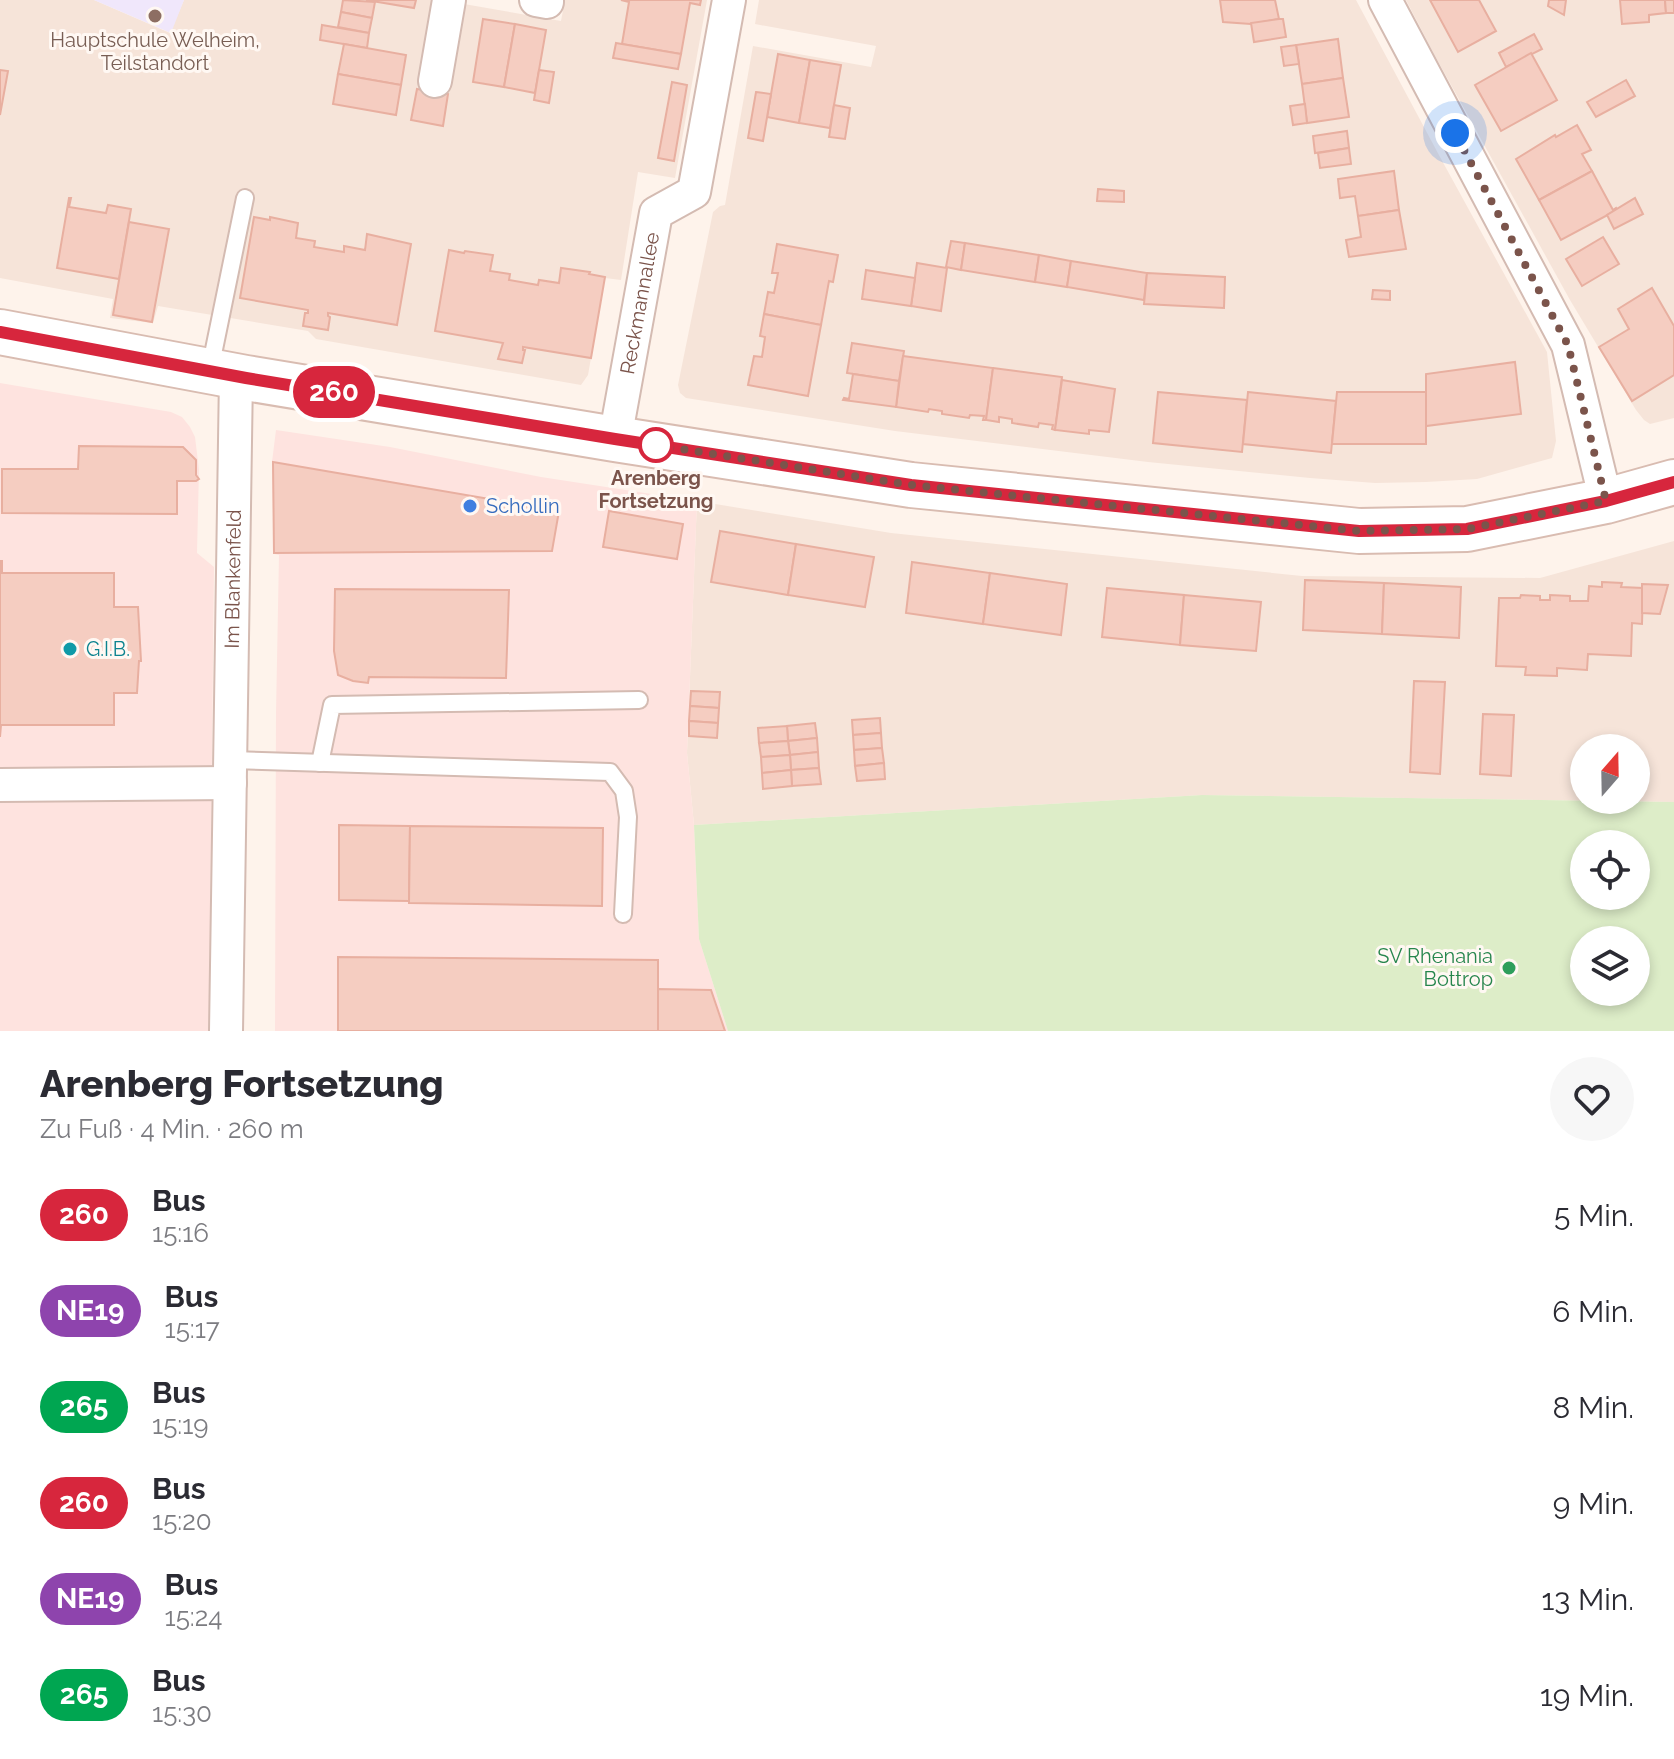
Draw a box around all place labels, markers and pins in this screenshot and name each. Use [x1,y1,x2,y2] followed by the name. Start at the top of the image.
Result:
[146,7,164,25] marker: Hauptschule Welheim, Teilstandort
[50,28,260,75] place label: Hauptschule Welheim, Teilstandort
[639,428,673,462] marker: Arenberg Fortsetzung
[599,466,713,513] place label: Arenberg Fortsetzung
[486,494,560,518] place label: Schollin
[461,497,479,515] marker: Schollin
[86,637,130,661] place label: G.I.B.
[61,640,79,658] marker: G.I.B.
[1377,944,1493,991] place label: SV Rhenania Bottrop
[1500,959,1518,977] marker: SV Rhenania Bottrop

